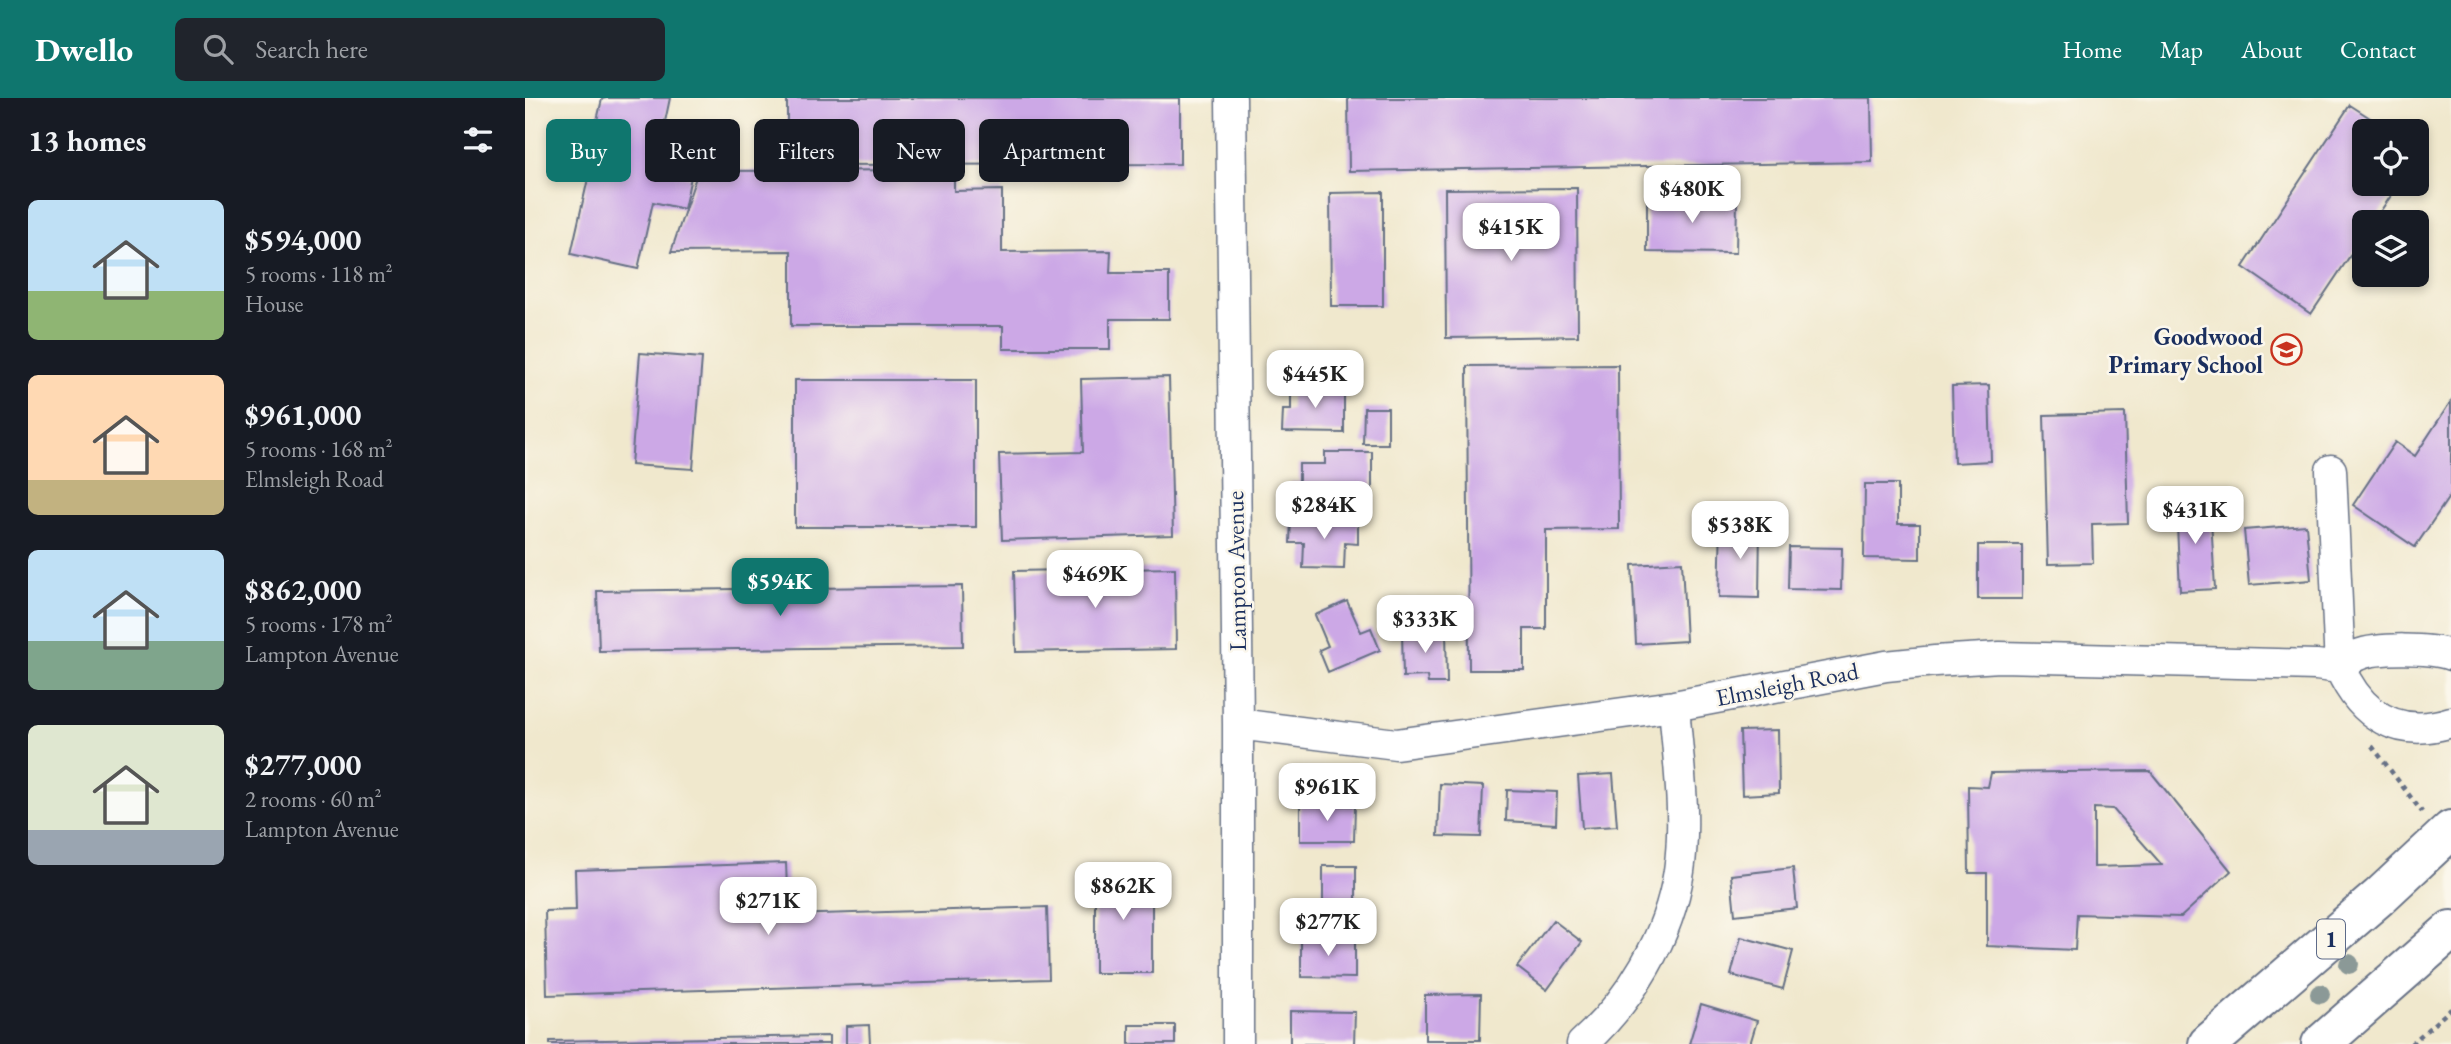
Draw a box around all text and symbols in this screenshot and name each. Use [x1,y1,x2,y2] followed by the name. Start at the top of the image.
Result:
[175,18,665,81] search box
[35,28,133,71] text: Dwello
[199,30,237,68] icon: search
[255,32,368,66] text: Search here
[2062,34,2122,65] text: Home
[2160,34,2203,65] text: Map
[2241,34,2302,65] text: About
[2340,34,2416,65] text: Contact
[546,119,631,182] chip: Buy
[645,119,740,182] chip: Rent
[754,119,859,182] chip: Filters
[873,119,965,182] chip: New
[979,119,1129,182] chip: Apartment
[2352,119,2429,287] map controls
[2352,119,2429,196] button: locate
[28,121,146,160] text: 13 homes
[459,121,497,159] icon: filters
[1643,166,1741,225] pin: $480K
[1660,173,1724,203] text: $480K
[1462,204,1560,263] pin: $415K
[2352,210,2429,287] button: layers
[1479,211,1543,241] text: $415K
[245,220,361,259] text: $594,000
[84,228,168,312] icon: home
[245,259,393,289] text: 5 rooms · 118 m²
[245,289,304,319] text: House
[2109,321,2264,381] place label: Goodwood Primary School
[2269,333,2303,367] school or university icon: Goodwood Primary School
[1266,350,1364,410] pin: $445K
[1283,358,1347,388] text: $445K
[245,395,361,434] text: $961,000
[84,403,168,487] icon: home
[245,434,393,464] text: 5 rooms · 168 m²
[245,464,384,494] text: Elmsleigh Road
[1275,482,1373,541] pin: $284K
[2146,486,2244,546] pin: $431K
[1292,489,1356,519] text: $284K
[1219,490,1253,652] street label: Lampton Avenue
[2163,494,2227,524] text: $431K
[1691,502,1789,561] pin: $538K
[1708,509,1772,539] text: $538K
[1046,550,1144,610] pin: $469K
[1063,558,1127,588] text: $469K
[731,559,829,618] pin: $594K
[748,566,812,596] text: $594K
[245,570,361,609] text: $862,000
[84,578,168,662] icon: home
[1376,596,1474,655] pin: $333K
[1393,603,1457,633] text: $333K
[245,609,393,639] text: 5 rooms · 178 m²
[245,639,399,669] text: Lampton Avenue
[1713,655,1862,713] street label: Elmsleigh Road
[245,745,361,784] text: $277,000
[84,753,168,837] icon: home
[1278,764,1376,823] pin: $961K
[1295,771,1359,801] text: $961K
[245,784,382,814] text: 2 rooms · 60 m²
[245,814,399,844] text: Lampton Avenue
[1074,862,1172,922] pin: $862K
[1091,870,1155,900] text: $862K
[719,878,817,937] pin: $271K
[736,885,800,915] text: $271K
[1279,898,1377,958] pin: $277K
[1296,906,1360,936] text: $277K
[2317,919,2345,958] road number: 1

